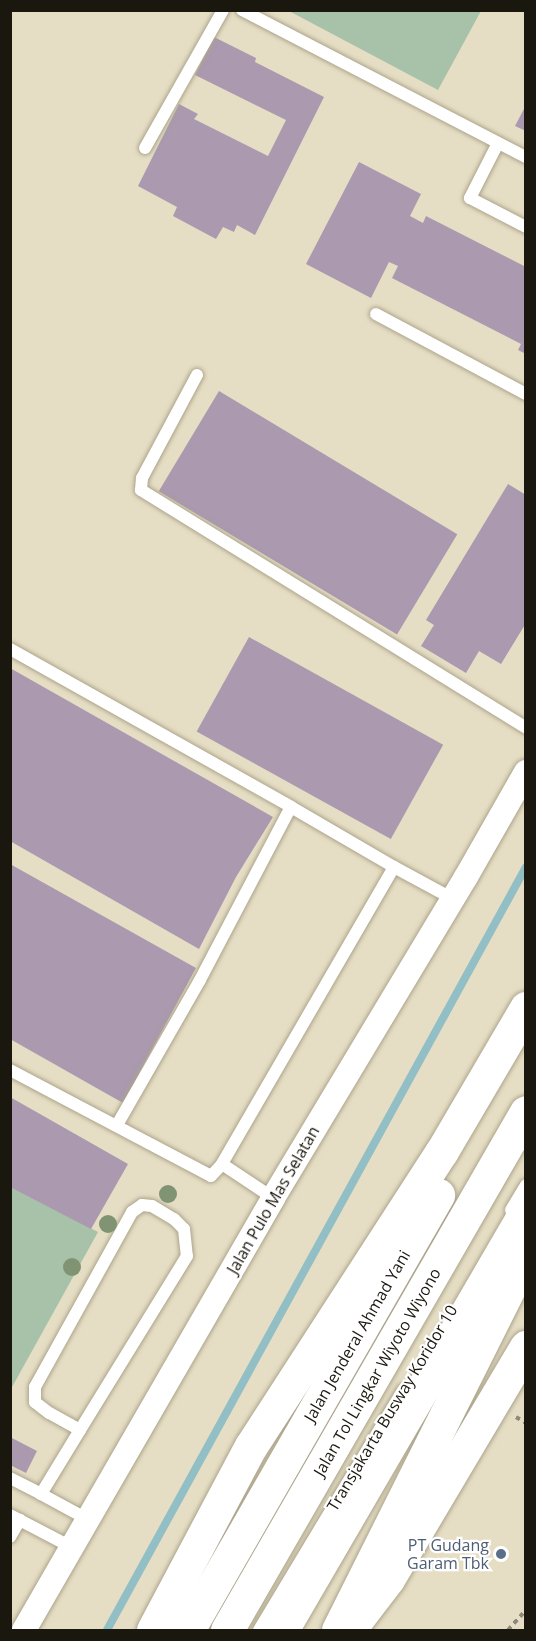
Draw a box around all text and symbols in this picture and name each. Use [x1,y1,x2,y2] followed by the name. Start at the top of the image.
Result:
[223,1123,323,1277] street label: Jalan Pulo Mas Selatan
[300,1247,414,1425] street label: Jalan Jenderal Ahmad Yani
[309,1264,445,1480] street label: Jalan Tol Lingkar Wiyoto Wiyono
[323,1302,461,1514] street label: Transjakarta Busway Koridor 10
[407,1535,489,1573] place label: PT Gudang Garam Tbk
[494,1547,508,1561] marker: PT Gudang Garam Tbk

